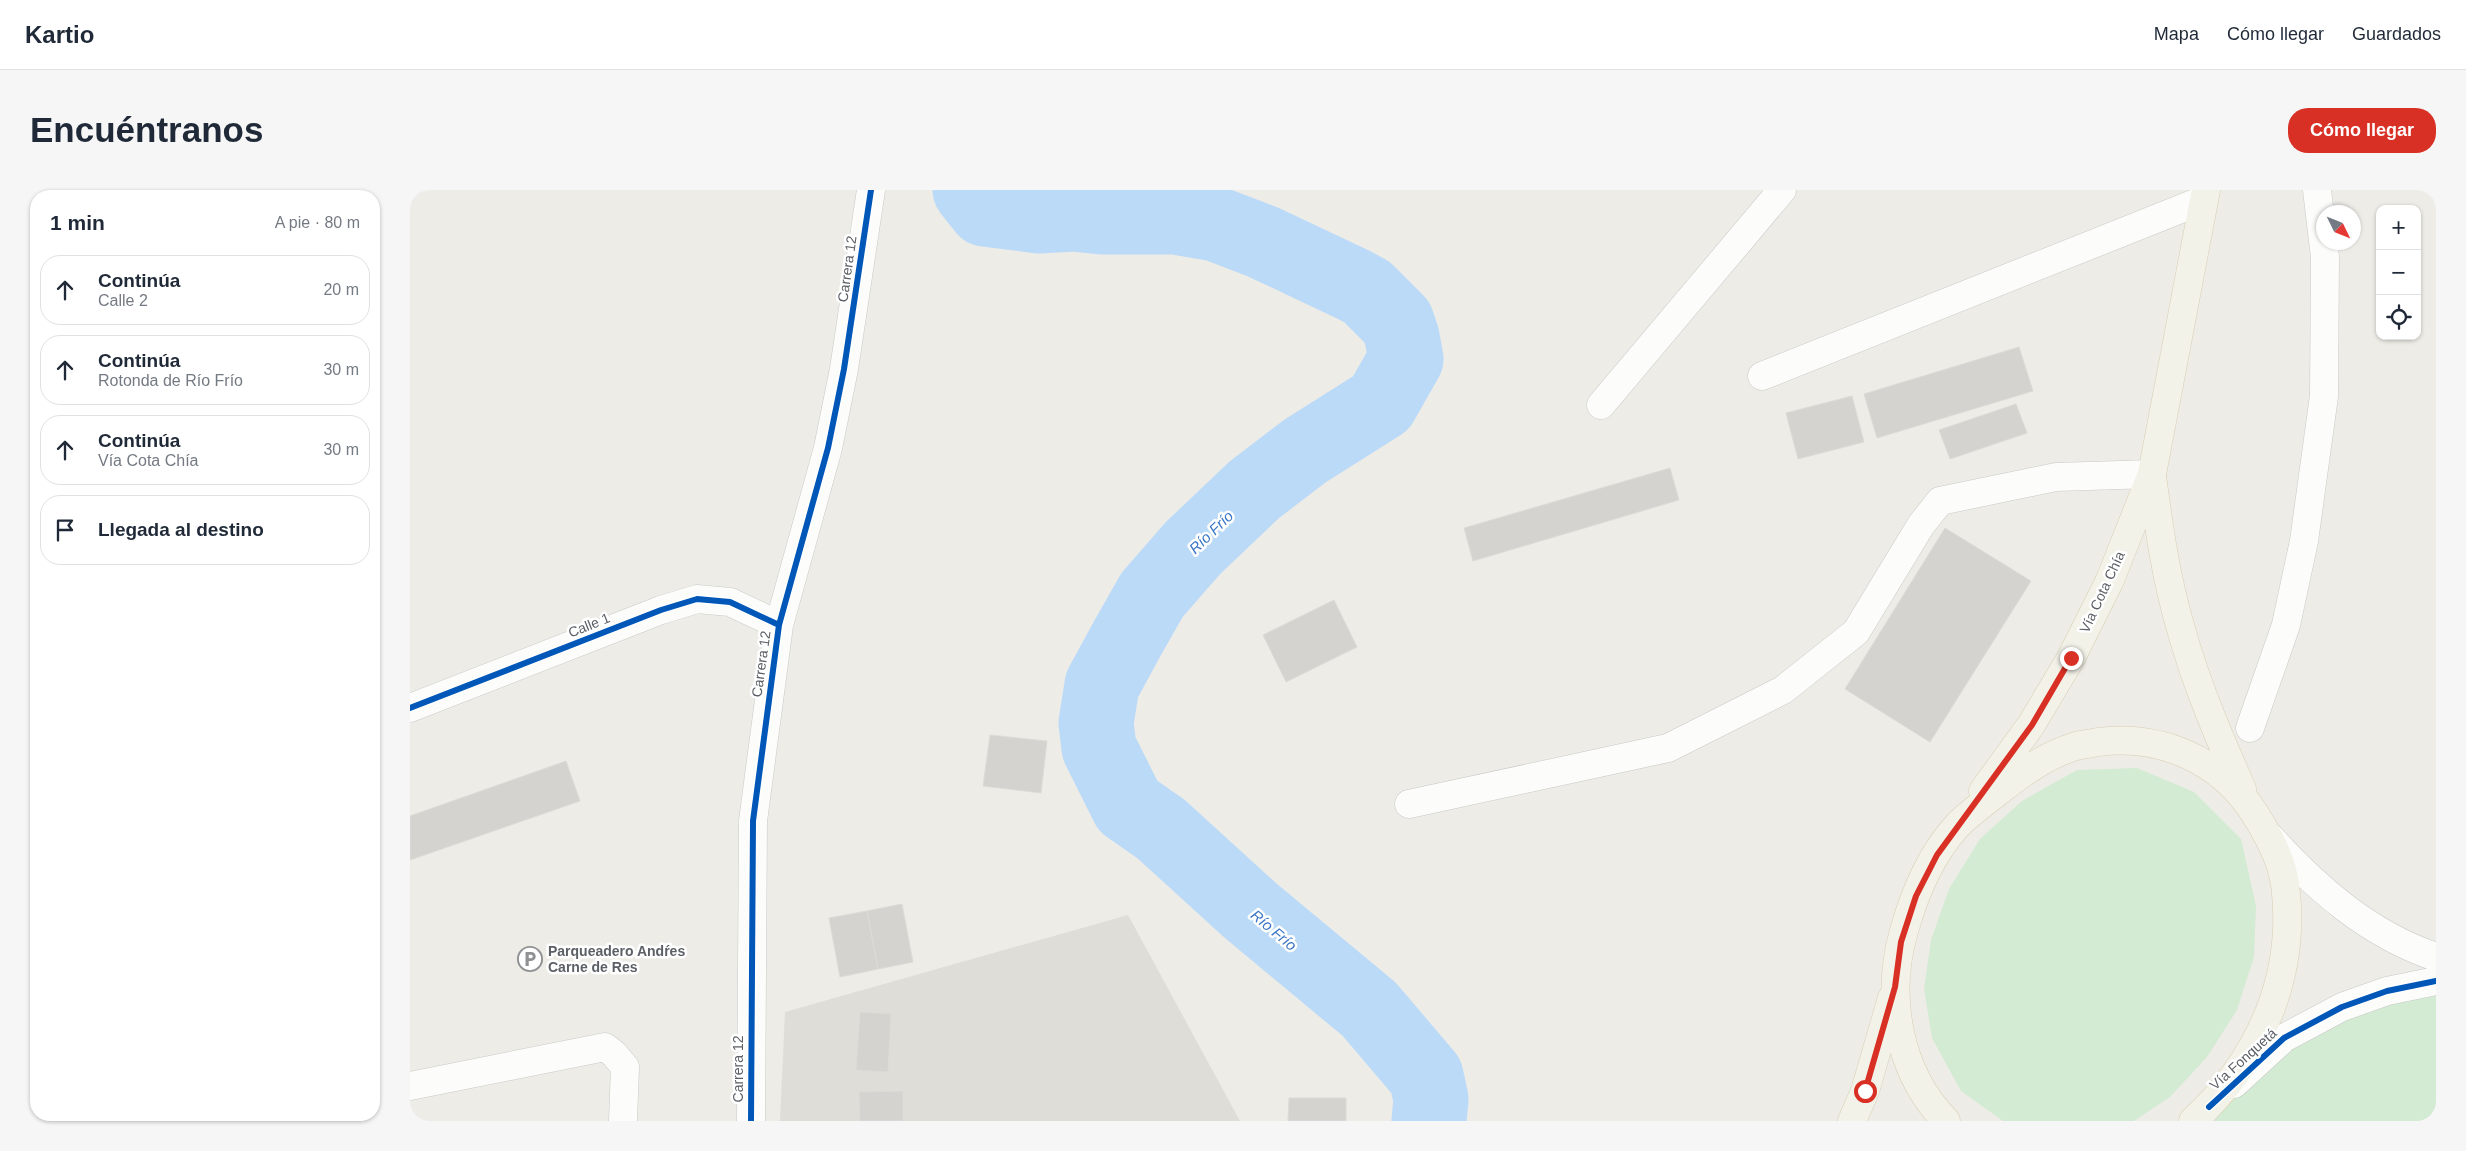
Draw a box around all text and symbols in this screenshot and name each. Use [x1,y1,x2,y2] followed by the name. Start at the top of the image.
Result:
[25,21,94,48] text: Kartio
[2154,24,2199,44] text: Mapa
[2227,24,2324,44] text: Cómo llegar
[2352,24,2441,44] text: Guardados
[2288,108,2436,153] button: Cómo llegar
[30,110,263,149] text: Encuéntranos
[2316,205,2361,250] north arrow
[2376,205,2421,340] map controls
[2376,205,2421,250] button: +
[50,211,105,234] text: 1 min
[275,214,360,231] text: A pie · 80 m
[834,235,860,303] street label: Carrera 12
[2376,250,2421,295] button: −
[98,270,180,291] text: Continúa
[51,276,79,304] icon: ahead
[323,281,359,298] text: 20 m
[98,292,148,309] text: Calle 2
[2376,295,2421,340] button: locate
[98,350,180,371] text: Continúa
[51,356,79,384] icon: ahead
[323,361,359,378] text: 30 m
[98,372,243,389] text: Rotonda de Río Frío
[98,430,180,451] text: Continúa
[51,436,79,464] icon: ahead
[323,441,359,458] text: 30 m
[98,452,199,469] text: Vía Cota Chía
[1186,507,1236,557] water label: Río Frío
[51,516,79,544] icon: arrive
[98,519,264,540] text: Llegada al destino
[2076,549,2128,635] street label: Vía Cota Chía
[566,609,612,641] street label: Calle 1
[748,630,774,698] street label: Carrera 12
[2060,647,2083,670] route end
[1248,906,1300,954] water label: Río Frío
[548,943,685,975] place label: Parqueadero Andŕes Carne de Res
[517,946,543,972] parking icon: Parqueadero Andŕes Carne de Res
[2206,1025,2280,1093] street label: Vía Fonquetá
[730,1035,746,1102] street label: Carrera 12
[1854,1080,1877,1103] route start

